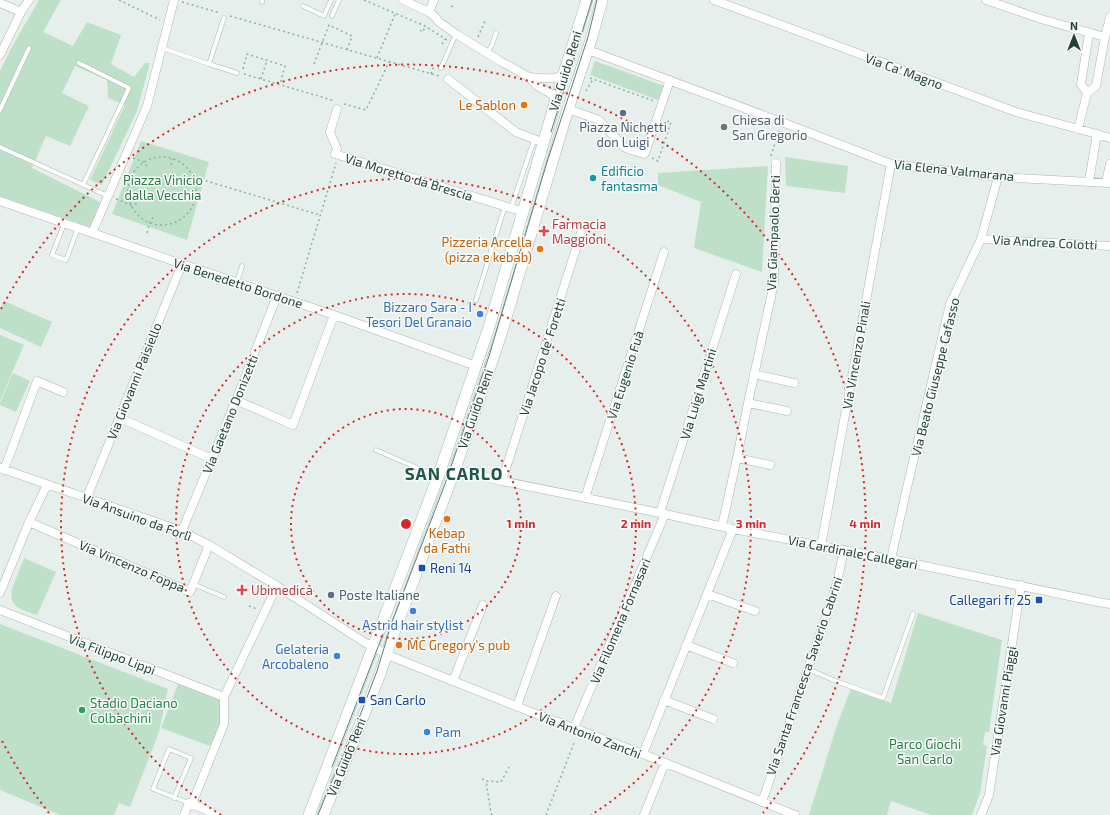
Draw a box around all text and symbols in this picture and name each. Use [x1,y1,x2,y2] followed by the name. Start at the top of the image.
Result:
[1054,16,1094,56] north arrow
[1070,19,1078,32] text: N
[545,29,585,113] street label: Via Guido Reni
[863,49,945,93] street label: Via Ca' Magno
[459,97,516,113] place label: Le Sablon
[519,100,529,110] marker: Le Sablon
[618,108,628,118] marker: Piazza Nichetti don Luigi
[732,112,807,143] place label: Chiesa di San Gregorio
[579,119,667,150] place label: Piazza Nichetti don Luigi
[719,122,729,132] marker: Chiesa di San Gregorio
[343,150,475,204] street label: Via Moretto da Brescia
[893,156,1015,184] street label: Via Elena Valmarana
[601,163,658,194] place label: Edificio fantasma
[123,172,203,203] park label: Piazza Vinicio dalla Vecchia
[588,173,598,183] marker: Edificio fantasma
[763,175,783,291] street label: Via Giampaolo Berti
[552,216,606,247] place label: Farmacia Maggioni
[539,226,549,236] marker: Farmacia Maggioni
[992,231,1098,253] street label: Via Andrea Colotti
[441,234,532,265] place label: Pizzeria Arcella (pizza e kebab)
[535,244,545,254] marker: Pizzeria Arcella (pizza e kebab)
[171,254,305,312] street label: Via Benedetto Bordone
[515,296,569,418] street label: Via Jacopo de' Foretti
[908,296,962,458] street label: Via Beato Giuseppe Cafasso
[366,299,472,330] place label: Bizzaro Sara - I Tesori Del Granaio
[839,299,873,411] street label: Via Vincenzo Pinali
[475,309,485,319] marker: Bizzaro Sara - I Tesori Del Granaio
[103,320,165,442] street label: Via Giovanni Paisiello
[603,329,647,421] street label: Via Eugenio Fuà
[677,346,719,442] street label: Via Luigi Martini
[199,352,261,476] street label: Via Gaetano Donizetti
[454,367,496,451] street label: Via Guido Reni
[405,463,503,483] district label: SAN CARLO
[80,490,194,544] street label: Via Ansuino da Forlì
[442,514,452,524] marker: Kebap da Fathi
[507,516,535,530] text: 1 min
[621,516,651,530] text: 2 min
[736,516,766,530] text: 3 min
[849,516,881,530] text: 4 min
[399,517,413,531] centre of rings
[423,525,471,556] place label: Kebap da Fathi
[787,532,919,572] street label: Via Cardinale Callegari
[77,536,187,596] street label: Via Vincenzo Foppa
[586,556,654,686] street label: Via Filomena Fornasari
[430,560,472,576] place label: Reni 14
[417,563,427,573] marker: Reni 14
[762,575,846,777] street label: Via Santa Francesca Saverio Cabrini
[251,582,313,598] place label: Ubimedica
[236,584,248,596] marker: Ubimedica
[339,587,420,603] place label: Poste Italiane
[326,590,336,600] marker: Poste Italiane
[949,592,1031,608] place label: Callegari fr 25
[1034,595,1044,605] marker: Callegari fr 25
[408,606,418,616] marker: Astrid hair stylist
[362,617,464,633] place label: Astrid hair stylist
[66,630,158,678] street label: Via Filippo Lippi
[407,637,510,653] place label: MC Gregory's pub
[394,640,404,650] marker: MC Gregory's pub
[262,641,329,672] place label: Gelateria Arcobaleno
[986,645,1020,757] street label: Via Giovanni Piaggi
[332,651,342,661] marker: Gelateria Arcobaleno
[370,692,426,708] place label: San Carlo
[90,695,178,726] place label: Stadio Daciano Colbachini
[357,695,367,705] marker: San Carlo
[77,705,87,715] marker: Stadio Daciano Colbachini
[536,708,644,762] street label: Via Antonio Zanchi
[323,715,369,799] street label: Via Guido Reni
[435,724,461,740] place label: Pam
[422,727,432,737] marker: Pam
[889,736,961,767] park label: Parco Giochi San Carlo

